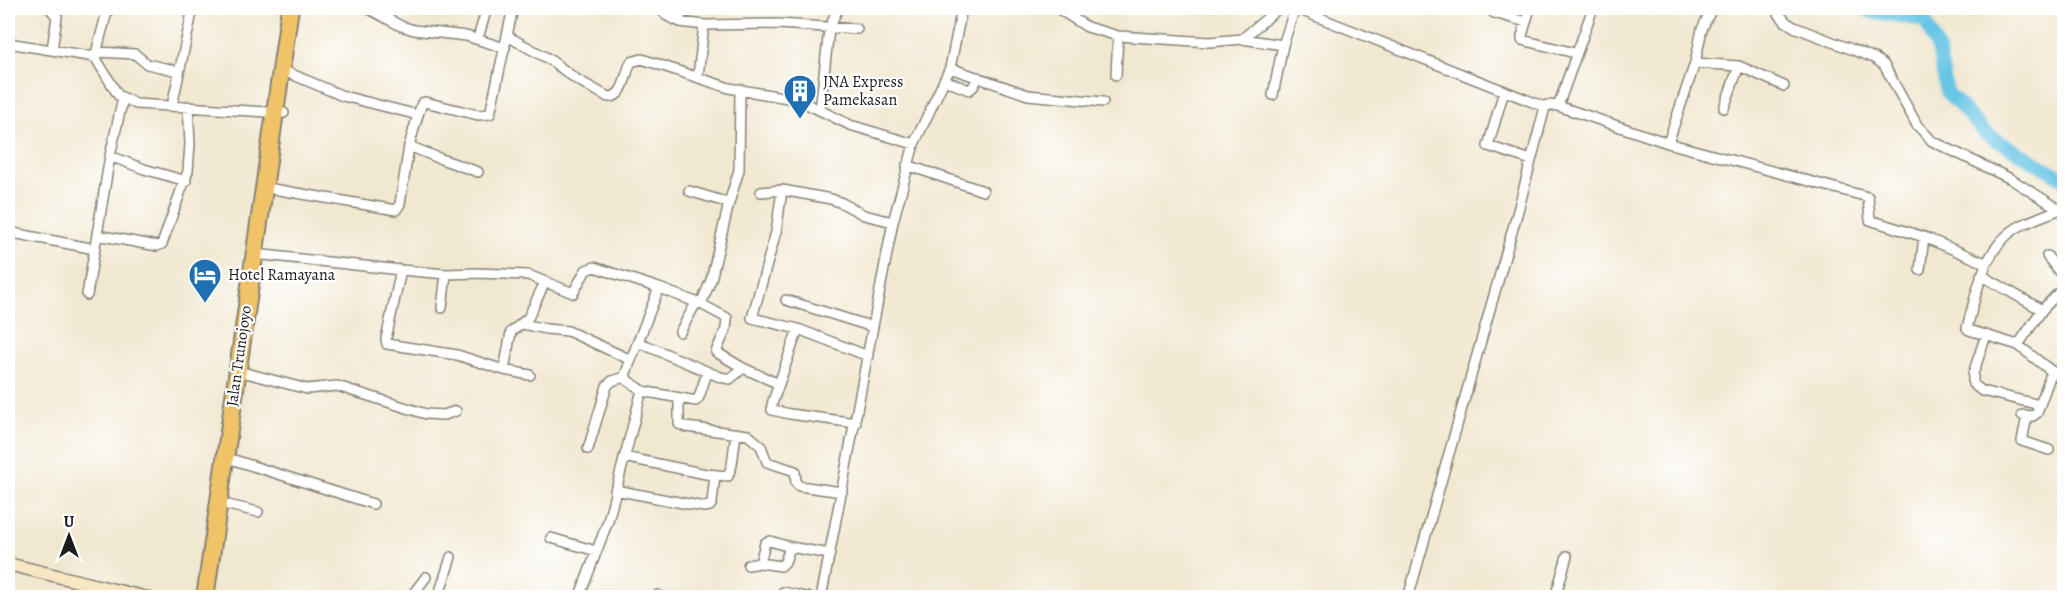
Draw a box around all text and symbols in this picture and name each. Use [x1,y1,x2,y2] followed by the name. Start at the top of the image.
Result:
[823,71,903,111] place label: JNA Express Pamekasan
[782,73,818,120] building icon: JNA Express Pamekasan
[187,257,223,304] hotel icon: Hotel Ramayana
[228,264,336,286] place label: Hotel Ramayana
[221,304,257,408] street label: Jalan Trunojoyo
[39,506,99,566] north arrow
[64,511,75,533] text: U

